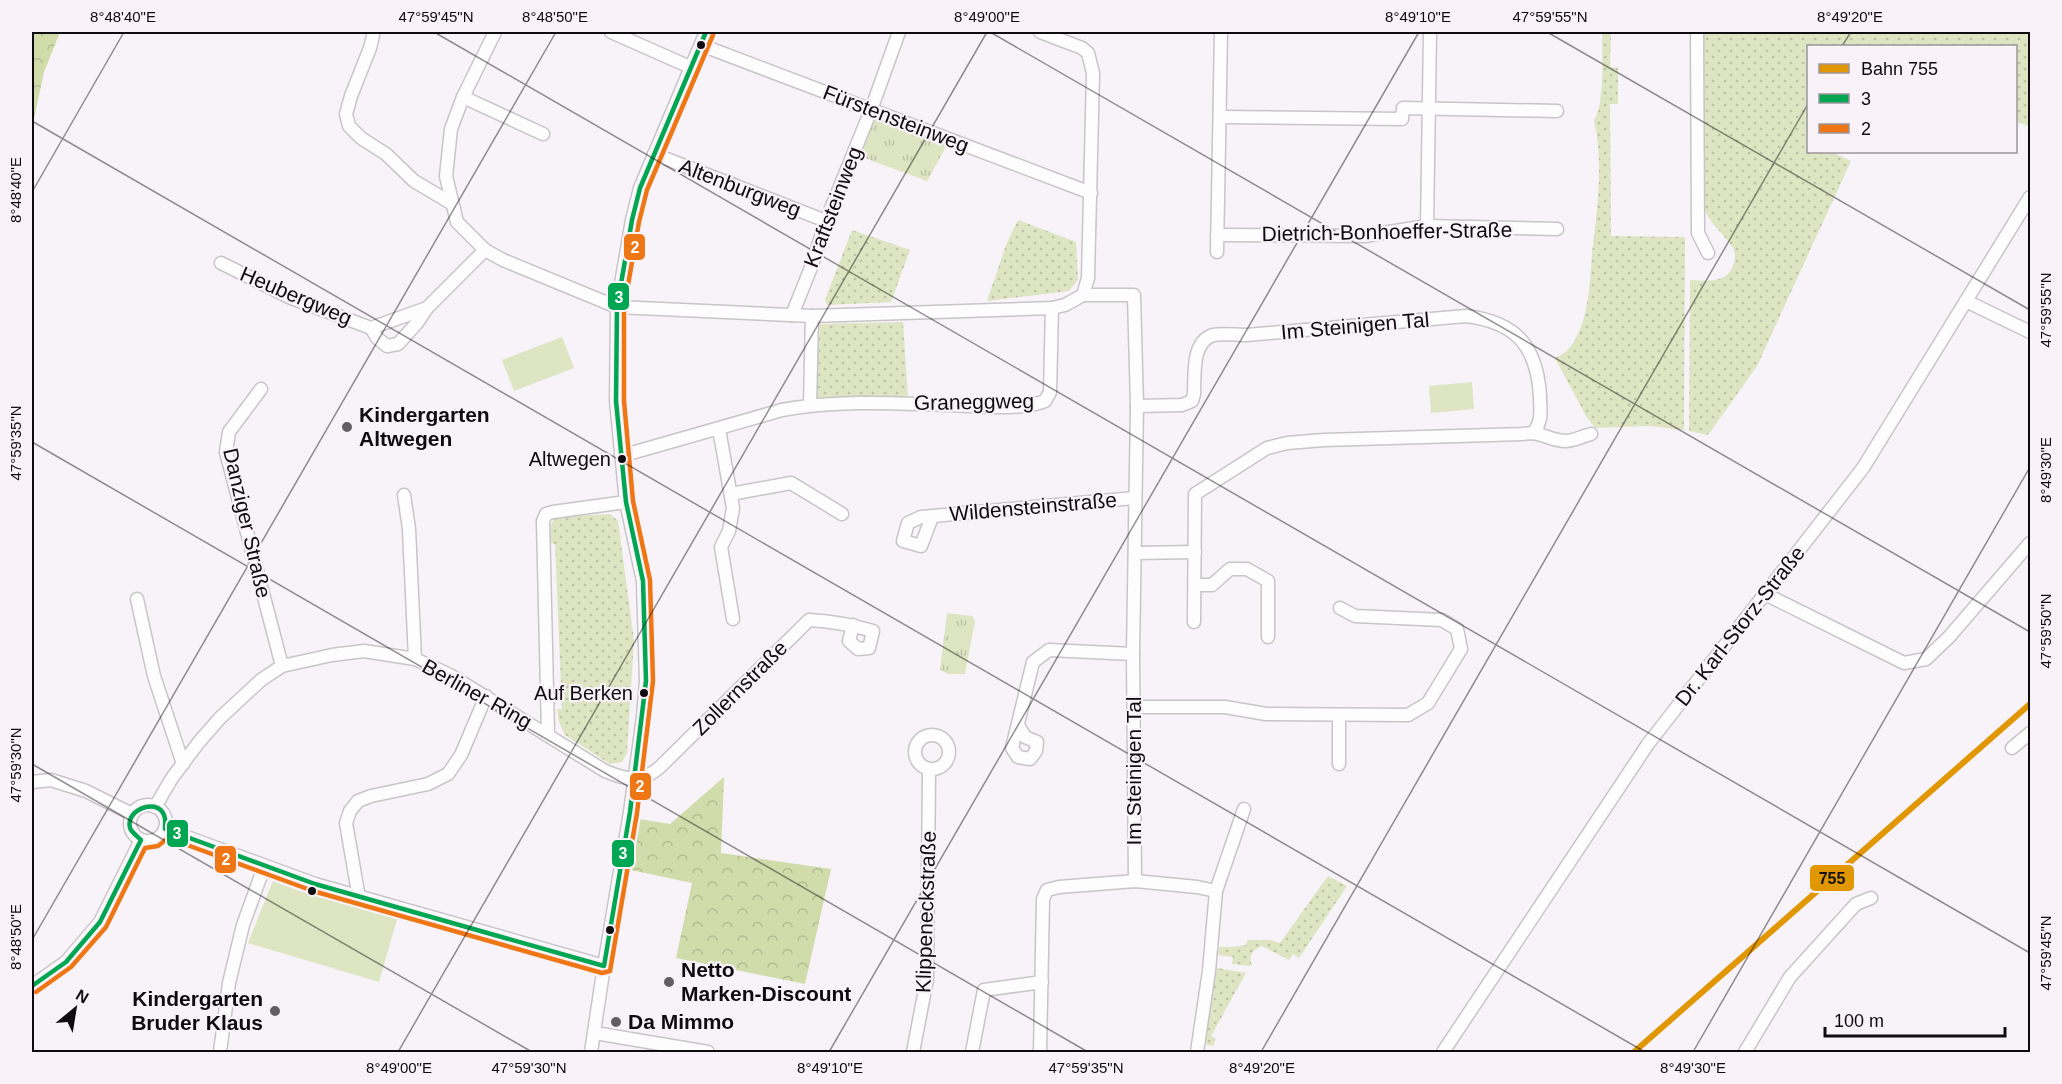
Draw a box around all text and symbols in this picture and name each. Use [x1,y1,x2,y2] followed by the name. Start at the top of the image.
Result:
[90,8,156,25] text: 8°48'40"E
[398,8,474,25] text: 47°59'45"N
[522,8,588,25] text: 8°48'50"E
[954,8,1020,25] text: 8°49'00"E
[1385,8,1451,25] text: 8°49'10"E
[1512,8,1588,25] text: 47°59'55"N
[1817,8,1883,25] text: 8°49'20"E
[695,39,707,51] unlabelled marker
[1807,45,2017,153] legend
[1861,59,1938,79] text: Bahn 755
[820,80,972,157] street label: Fürstensteinweg
[1861,89,1871,109] text: 3
[1861,119,1871,139] text: 2
[799,143,866,270] street label: Kraftsteinweg
[676,154,804,221] street label: Altenburgweg
[7,157,24,223] text: 8°48'40"E
[1262,218,1512,245] street label: Dietrich-Bonhoeffer-Straße
[623,233,646,261] line badge: 2
[631,239,640,256] text: 2
[237,262,356,329] street label: Heubergweg
[2037,272,2054,348] text: 47°59'55"N
[607,282,630,311] line badge: 3
[615,289,624,306] text: 3
[1280,308,1430,343] street label: Im Steinigen Tal
[914,389,1034,414] street label: Graneggweg
[359,403,490,450] place label: Kindergarten Altwegen
[7,405,24,481] text: 47°59'35"N
[340,420,354,434] marker: Kindergarten Altwegen
[2037,437,2054,503] text: 8°49'30"E
[219,446,276,600] street label: Danziger Straße
[529,448,611,470] place label: Altwegen
[616,453,628,465] marker: Altwegen
[948,488,1118,525] street label: Wildensteinstraße
[1670,541,1809,710] street label: Dr. Karl-Storz-Straße
[2037,593,2054,669] text: 47°59'50"N
[688,636,792,740] street label: Zollernstraße
[419,654,536,733] street label: Berliner Ring
[534,682,633,704] place label: Auf Berken
[638,687,650,699] marker: Auf Berken
[1122,696,1145,846] street label: Im Steinigen Tal
[7,727,24,803] text: 47°59'30"N
[629,772,652,801] line badge: 2
[636,778,645,795] text: 2
[166,819,189,848] line badge: 3
[173,825,182,842] text: 3
[911,831,940,993] street label: Klippeneckstraße
[611,839,635,868] line badge: 3
[214,845,237,874] line badge: 2
[619,845,628,862] text: 3
[222,851,231,868] text: 2
[1809,864,1855,892] line badge: 755
[1819,870,1845,887] text: 755
[306,885,318,897] unlabelled marker
[7,904,24,970] text: 8°48'50"E
[2037,915,2054,991] text: 47°59'45"N
[604,924,616,936] unlabelled marker
[681,958,851,1005] place label: Netto Marken-Discount
[662,975,676,989] marker: Netto Marken-Discount
[45,979,105,1039] north arrow
[73,986,92,1007] text: N
[131,987,263,1034] place label: Kindergarten Bruder Klaus
[1825,1000,2005,1038] scale bar
[268,1004,282,1018] marker: Kindergarten Bruder Klaus
[628,1010,734,1033] place label: Da Mimmo
[1834,1011,1884,1031] text: 100 m
[609,1015,623,1029] marker: Da Mimmo
[366,1059,432,1076] text: 8°49'00"E
[491,1059,567,1076] text: 47°59'30"N
[797,1059,863,1076] text: 8°49'10"E
[1048,1059,1124,1076] text: 47°59'35"N
[1229,1059,1295,1076] text: 8°49'20"E
[1660,1059,1726,1076] text: 8°49'30"E

